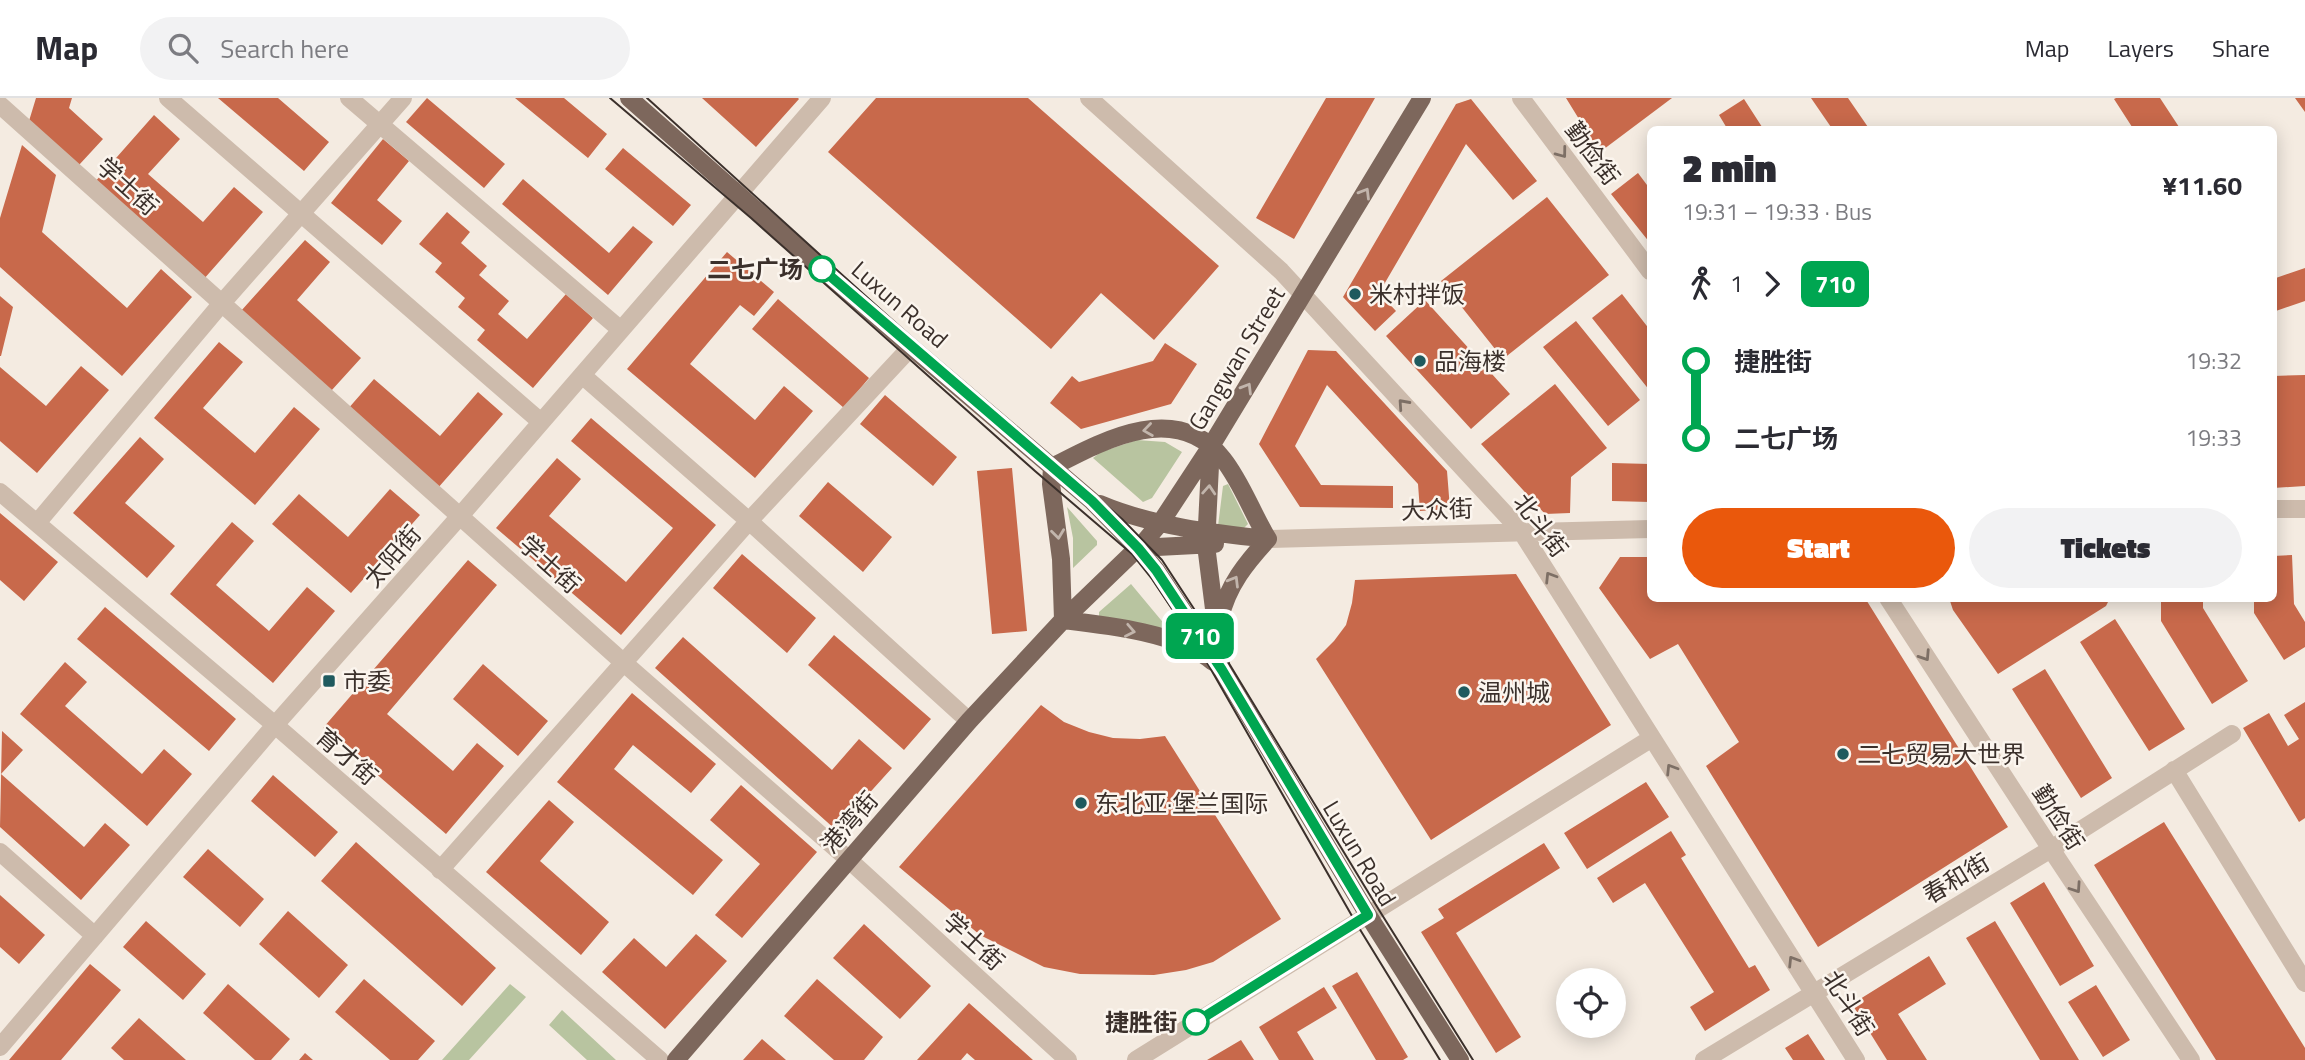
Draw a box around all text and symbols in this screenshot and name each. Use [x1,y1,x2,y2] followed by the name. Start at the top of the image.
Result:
[140,17,630,80] search box
[35,23,98,73] text: Map
[164,29,202,67] icon: search
[220,29,349,68] text: Search here
[2025,30,2070,66] text: Map
[2108,30,2174,66] text: Layers
[2212,30,2270,66] text: Share
[1557,113,1629,193] street label: 勤俭街
[1682,139,1776,197] text: 2 min
[1554,145,1566,157] one-way arrow
[89,149,167,223] street label: 学士街
[2163,166,2242,205] text: ¥11.60
[1356,188,1369,201] one-way arrow
[1682,194,1872,229] text: 19:31 – 19:33 · Bus
[707,251,803,287] place label: 二七广场
[844,252,956,356] street label: Luxun Road
[809,256,835,282] marker: 二七广场
[1682,265,1720,303] icon: walk
[1753,265,1791,303] icon: forward
[1730,266,1743,301] text: 1
[1815,266,1855,302] text: 710
[1369,276,1465,312] place label: 米村拌饭
[1179,279,1294,437] street label: Gangwan Street
[1347,286,1363,302] marker: 米村拌饭
[1734,342,1812,381] text: 捷胜街
[1434,343,1506,379] place label: 品海楼
[2185,343,2242,378] text: 19:32
[1412,353,1428,369] marker: 品海楼
[1239,382,1252,395] one-way arrow
[1399,399,1411,412] one-way arrow
[1734,419,1838,458] text: 二七广场
[2185,420,2242,455] text: 19:33
[1142,422,1153,437] one-way arrow
[1201,485,1216,496] one-way arrow
[1505,485,1577,565] street label: 北斗街
[1400,490,1474,528] street label: 大众街
[1682,508,1955,588] button: Start
[1969,508,2242,588] button: Tickets
[355,517,429,595] street label: 太阳街
[511,527,589,601] street label: 学士街
[1051,529,1066,540] one-way arrow
[1545,571,1558,584] one-way arrow
[1226,575,1239,588] one-way arrow
[1160,613,1240,659] line badge: 710
[1180,618,1220,654] text: 710
[1124,623,1136,638] one-way arrow
[1917,648,1930,661] one-way arrow
[343,663,391,699] place label: 市委
[321,673,337,689] marker: 市委
[1478,674,1550,710] place label: 温州城
[1456,684,1472,700] marker: 温州城
[308,719,386,793] street label: 育才街
[1857,736,2025,772] place label: 二七贸易大世界
[1835,746,1851,762] marker: 二七贸易大世界
[1667,763,1680,776] one-way arrow
[2024,777,2094,857] street label: 勤俭街
[812,783,886,861] street label: 港湾街
[1095,785,1268,821] place label: 东北亚·堡兰国际
[1314,793,1406,913] street label: Luxun Road
[1073,795,1089,811] marker: 东北亚·堡兰国际
[1916,844,1996,912] street label: 春和街
[2068,880,2081,893] one-way arrow
[935,904,1013,978] street label: 学士街
[1789,956,1802,969] one-way arrow
[1815,963,1883,1043] street label: 北斗街
[1556,968,1626,1038] map controls
[1556,968,1626,1038] button: locate
[1105,1004,1177,1040] place label: 捷胜街
[1183,1009,1209,1035] marker: 捷胜街

